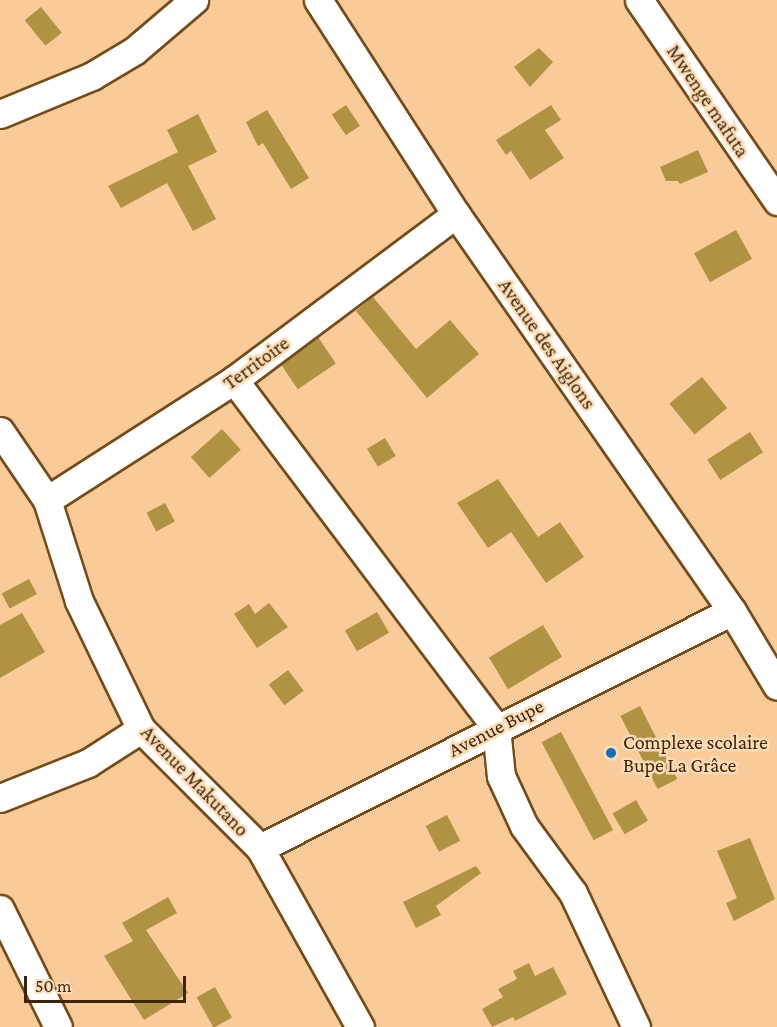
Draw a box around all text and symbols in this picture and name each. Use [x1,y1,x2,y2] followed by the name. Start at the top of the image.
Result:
[662,40,754,162] street label: Mwenge mafuta
[493,274,601,414] street label: Avenue des Aiglons
[218,331,294,395] street label: Territoire
[444,694,548,762] street label: Avenue Bupe
[136,721,254,841] street label: Avenue Makutano
[623,730,768,777] place label: Complexe scolaire Bupe La Grâce
[604,746,618,760] marker: Complexe scolaire Bupe La Grâce
[27,964,189,1002] scale bar
[35,976,72,996] text: 50 m

